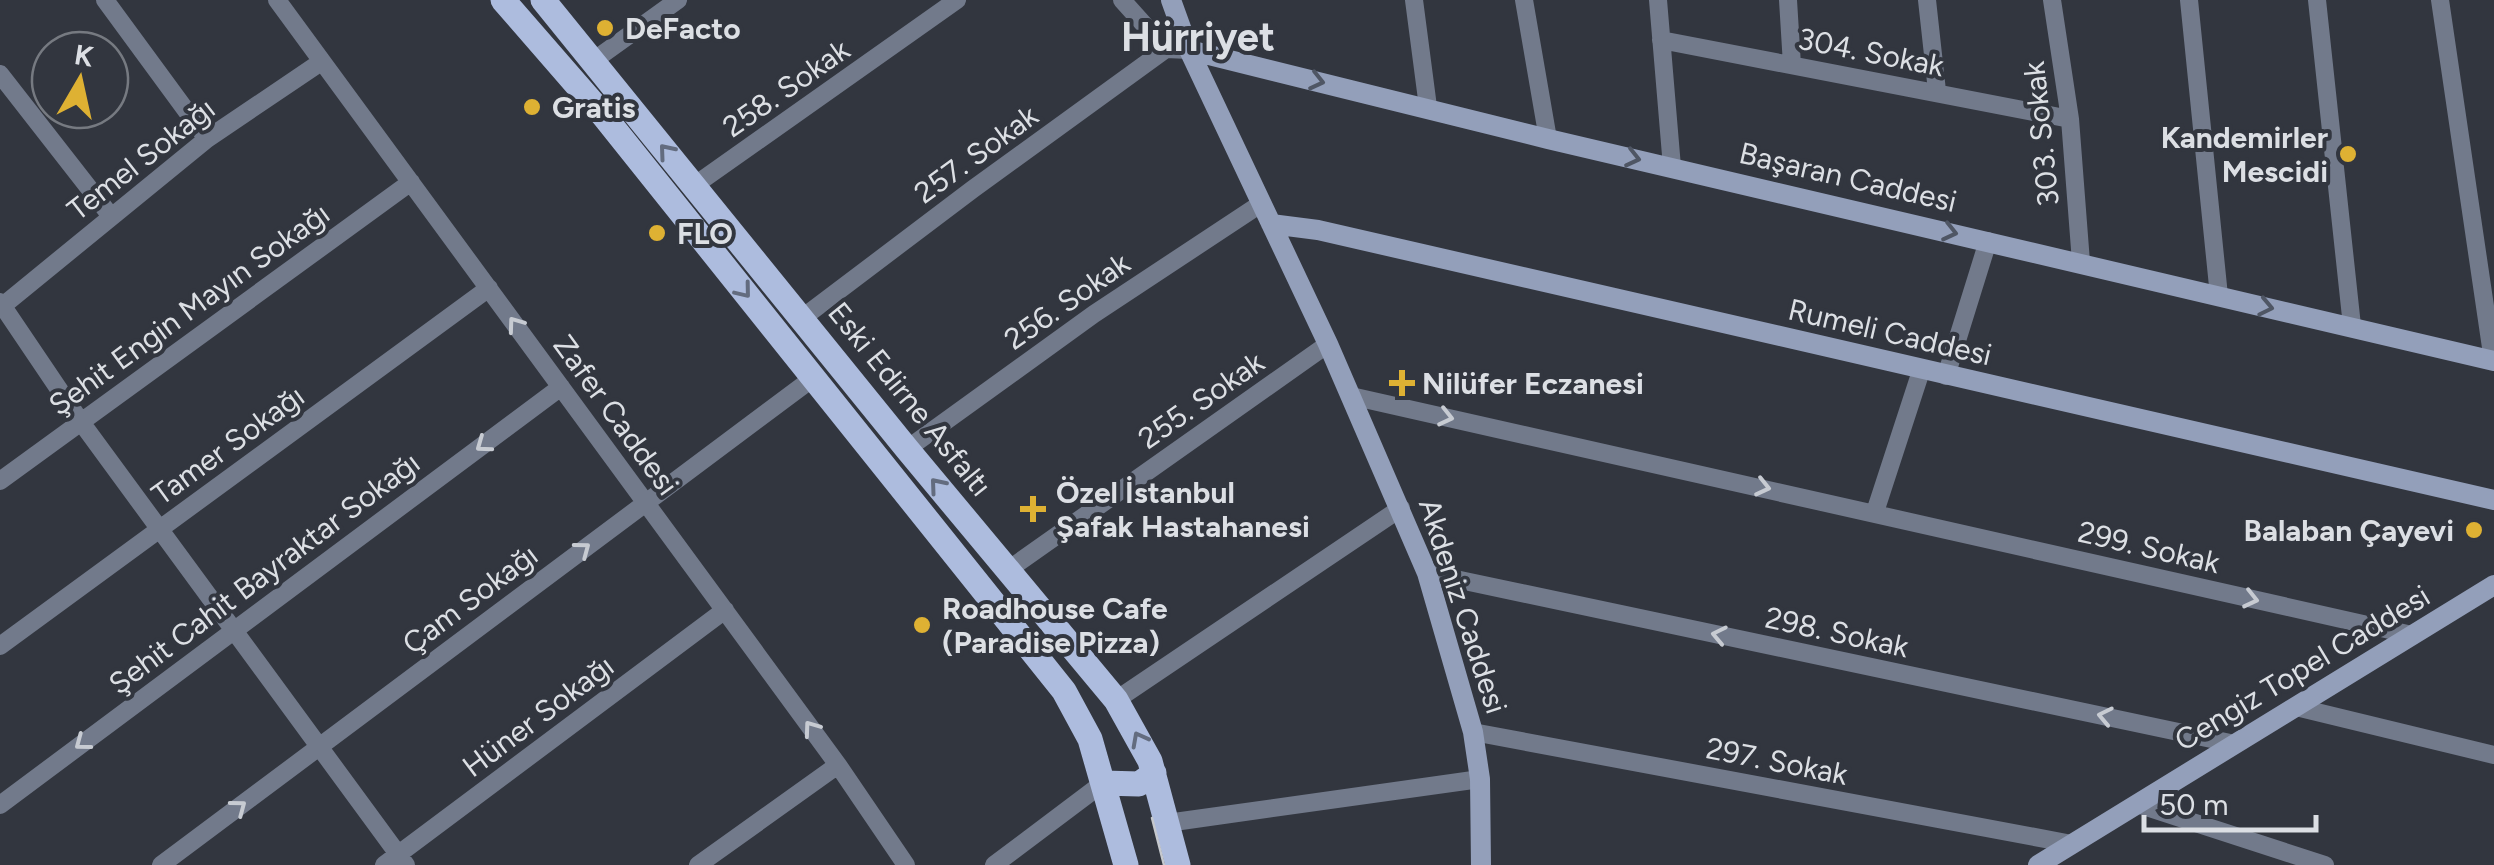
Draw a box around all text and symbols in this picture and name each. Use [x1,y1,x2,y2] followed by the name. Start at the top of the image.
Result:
[625,10,741,47] place label: DeFacto
[1121,13,1275,61] district label: Hürriyet
[594,17,616,39] marker: DeFacto
[1795,20,1947,84] street label: 304. Sokak
[30,30,130,130] north arrow
[716,31,857,145] street label: 258. Sokak
[72,37,96,74] text: K
[2015,59,2067,208] street label: 303. Sokak
[1309,69,1326,90] one-way arrow
[552,89,636,126] place label: Gratis
[60,90,222,228] street label: Temel Sokağı
[521,96,543,118] marker: Gratis
[907,97,1045,211] street label: 257. Sokak
[2161,119,2328,190] place label: Kandemirler Mescidi
[1736,134,1960,220] street label: Başaran Caddesi
[2337,143,2359,165] marker: Kandemirler Mescidi
[659,144,677,163] one-way arrow
[1624,146,1641,167] one-way arrow
[42,195,336,423] street label: Şehit Engin Mayın Sokağı
[677,215,733,252] place label: FLO
[1941,220,1958,241] one-way arrow
[646,222,668,244] marker: FLO
[997,244,1137,358] street label: 256. Sokak
[732,280,750,298] one-way arrow
[1785,291,1995,373] street label: Rumeli Caddesi
[820,294,1000,504] street label: Eski Edirne Asfaltı
[2257,295,2274,316] one-way arrow
[510,317,527,335] one-way arrow
[546,328,686,502] street label: Zafer Caddesi
[1131,343,1271,457] street label: 255. Sokak
[1422,365,1644,402] place label: Nilüfer Eczanesi
[1391,372,1413,394] marker: Nilüfer Eczanesi
[145,377,311,513] street label: Tamer Sokağı
[1437,405,1454,426] one-way arrow
[476,433,494,450] one-way arrow
[101,444,427,702] street label: Şehit Cahit Bayraktar Sokağı
[1056,474,1310,545] place label: Özel İstanbul Şafak Hastahanesi
[1754,475,1771,496] one-way arrow
[931,478,949,496] one-way arrow
[1411,494,1515,718] street label: Akdeniz Caddesi
[1020,496,1046,522] marker: Özel İstanbul Şafak Hastahanesi
[2244,512,2454,549] place label: Balaban Çayevi
[2075,513,2224,581] street label: 299. Sokak
[2463,519,2485,541] marker: Balaban Çayevi
[395,536,545,662] street label: Çam Sokağı
[572,543,590,560] one-way arrow
[2168,577,2436,759] street label: Cengiz Topel Caddesi
[2242,587,2259,608] one-way arrow
[942,590,1168,661] place label: Roadhouse Cafe (Paradise Pizza)
[1762,599,1913,665] street label: 298. Sokak
[911,614,933,636] marker: Roadhouse Cafe (Paradise Pizza)
[1711,626,1728,647] one-way arrow
[455,647,621,785] street label: Hüner Sokağı
[2097,707,2114,728] one-way arrow
[805,721,822,739] one-way arrow
[1703,729,1851,793] street label: 297. Sokak
[1132,731,1151,749] one-way arrow
[75,732,93,749] one-way arrow
[2144,770,2316,832] scale bar
[2159,786,2228,823] text: 50 m
[228,801,246,818] one-way arrow

